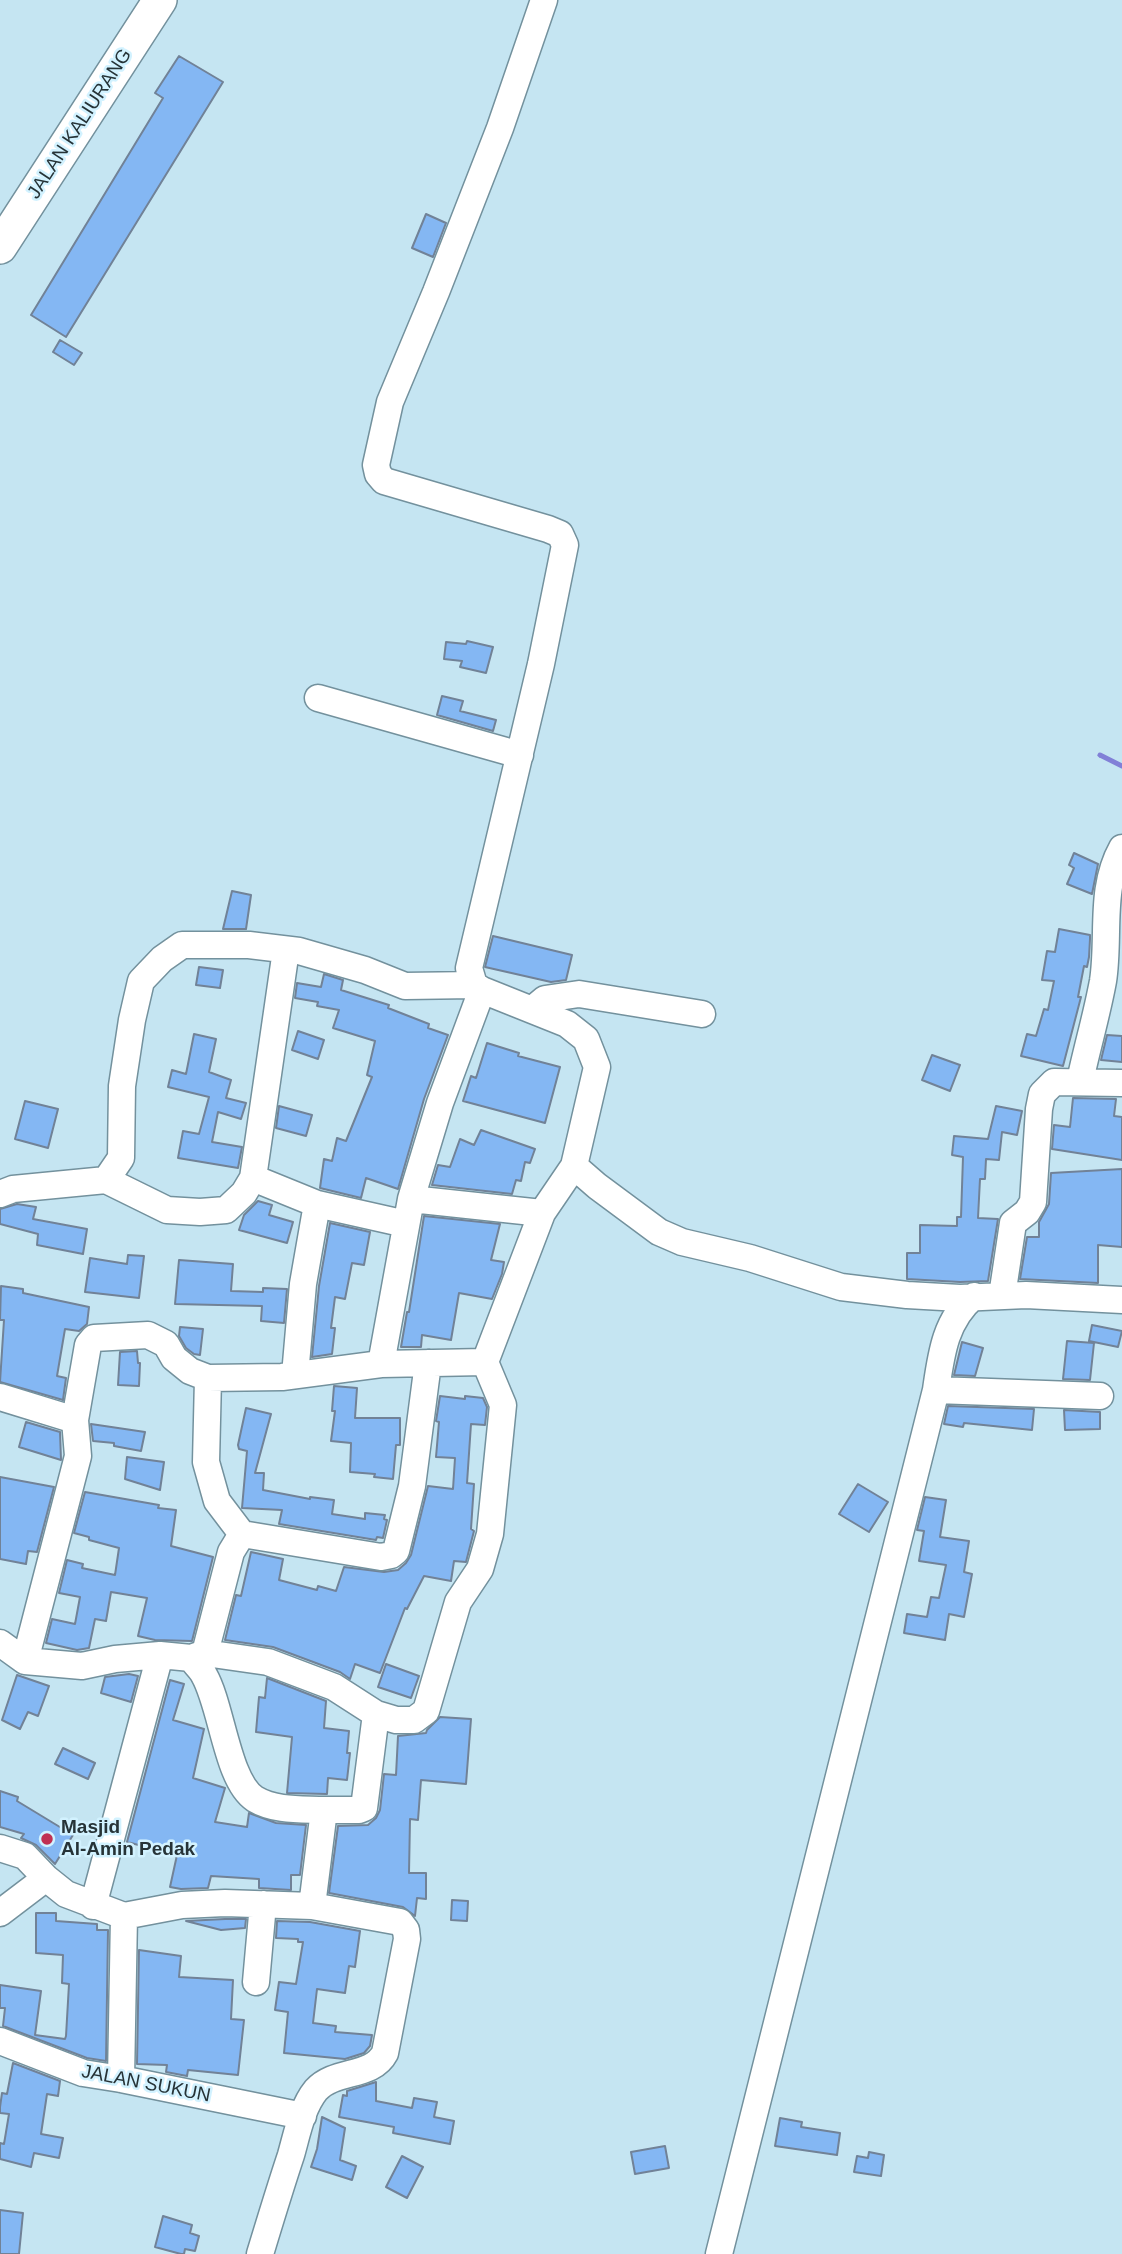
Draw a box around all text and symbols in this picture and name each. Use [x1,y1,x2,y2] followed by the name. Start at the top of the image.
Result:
[23,45,137,203] street label: JALAN KALIURANG
[61,1817,195,1861] place label: Masjid Al-Amin Pedak
[39,1831,55,1847] marker: Masjid Al-Amin Pedak
[80,2060,212,2108] street label: JALAN SUKUN

